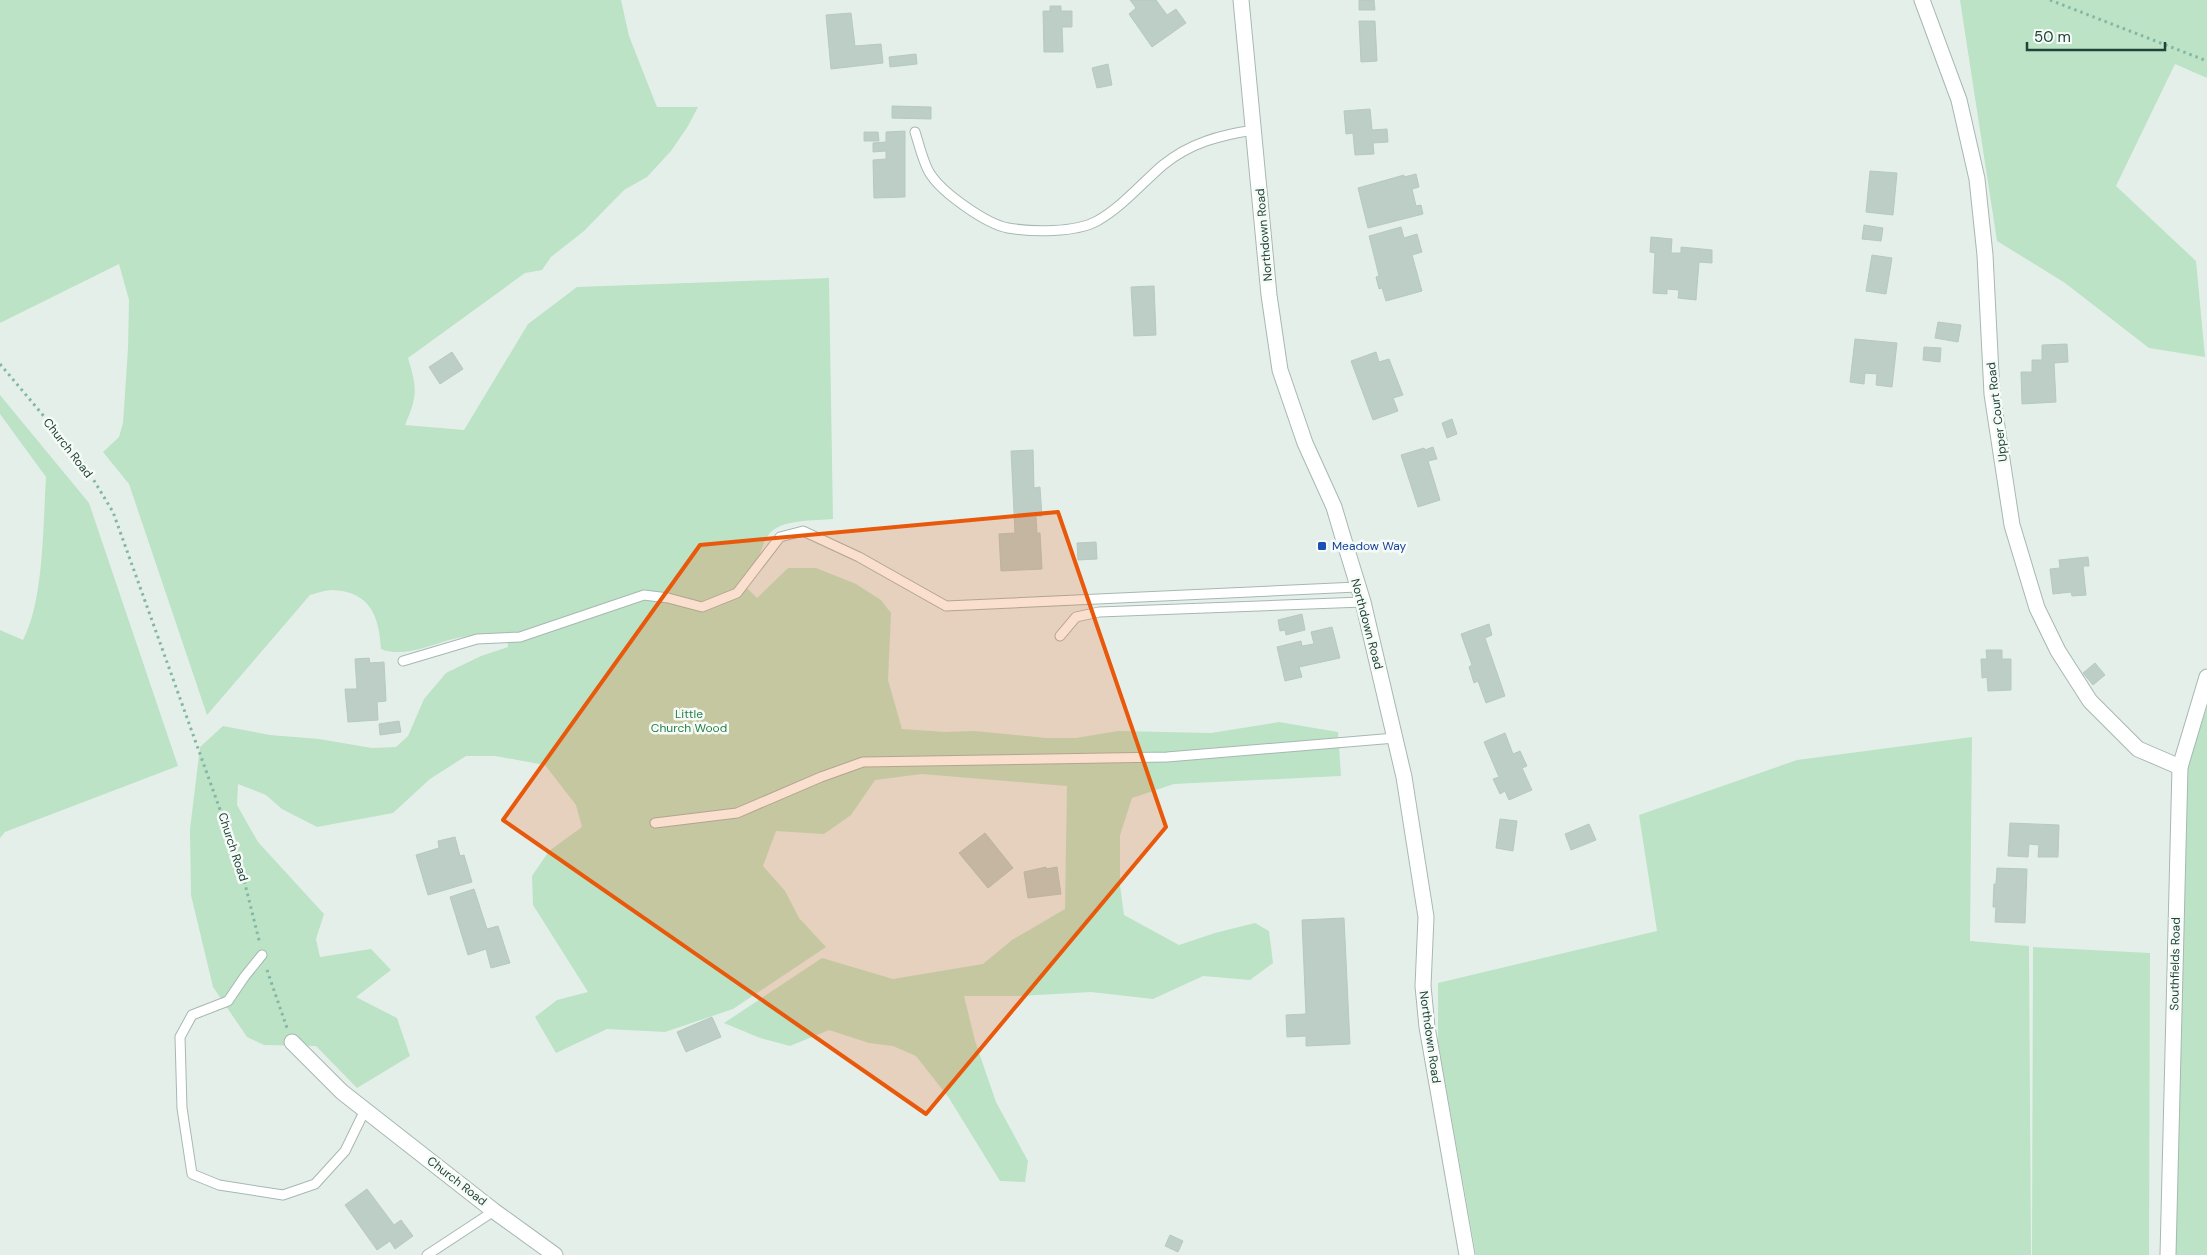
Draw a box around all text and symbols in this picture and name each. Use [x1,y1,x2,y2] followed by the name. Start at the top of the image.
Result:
[2027,20,2164,52] scale bar
[2034,27,2071,47] text: 50 m
[1252,188,1276,282] street label: Northdown Road
[1983,361,2011,463] street label: Upper Court Road
[40,415,96,481] street label: Church Road
[1332,538,1407,554] place label: Meadow Way
[1316,540,1328,552] marker: Meadow Way
[1347,577,1387,671] street label: Northdown Road
[651,706,727,736] park label: Little Church Wood
[214,811,252,883] street label: Church Road
[2166,917,2184,1011] street label: Southfields Road
[1416,990,1444,1084] street label: Northdown Road
[424,1153,490,1209] street label: Church Road

